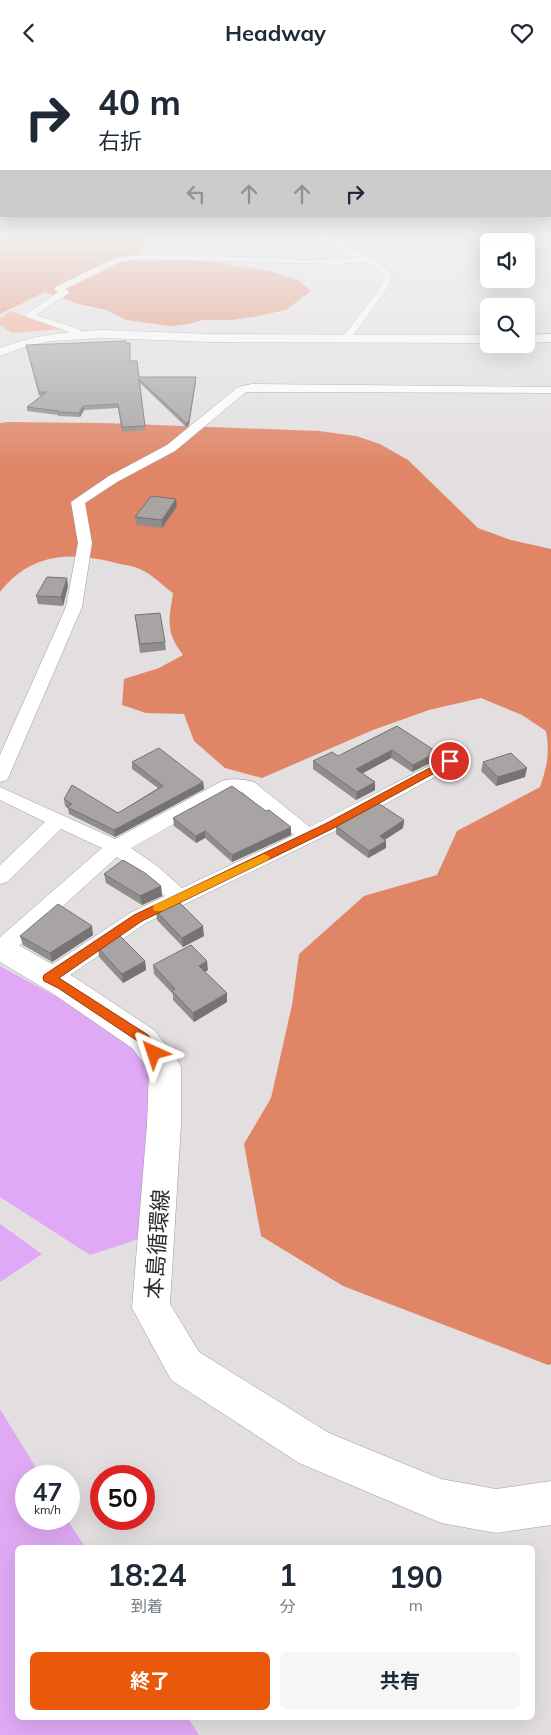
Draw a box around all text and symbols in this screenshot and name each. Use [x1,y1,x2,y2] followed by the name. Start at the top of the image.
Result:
[15,19,43,47] icon: back
[225,19,326,47] text: Headway
[508,19,536,47] icon: heart
[98,80,181,124] text: 40 m
[15,85,80,150] icon: right
[98,127,142,155] text: 右折
[182,180,210,208] icon: left
[235,180,263,208] icon: ahead
[288,180,316,208] icon: ahead
[341,180,369,208] icon: right
[480,233,535,353] map controls
[480,233,535,288] button: sound
[480,298,535,353] button: search
[429,740,471,782] pin
[436,747,464,775] icon: arrive
[127,1026,179,1078] position arrow
[139,1188,175,1300] street label: 本島循環線
[90,1465,155,1530] speed limit sign: 50
[32,1476,63,1507] text: 47
[34,1502,61,1517] text: km/h
[107,1556,187,1594] text: 18:24
[279,1556,297,1594] text: 1
[389,1558,443,1596] text: 190
[409,1595,423,1615] text: m
[131,1596,163,1616] text: 到着
[280,1596,296,1616] text: 分
[30,1652,270,1710] button: 終了
[280,1652,520,1710] button: 共有

